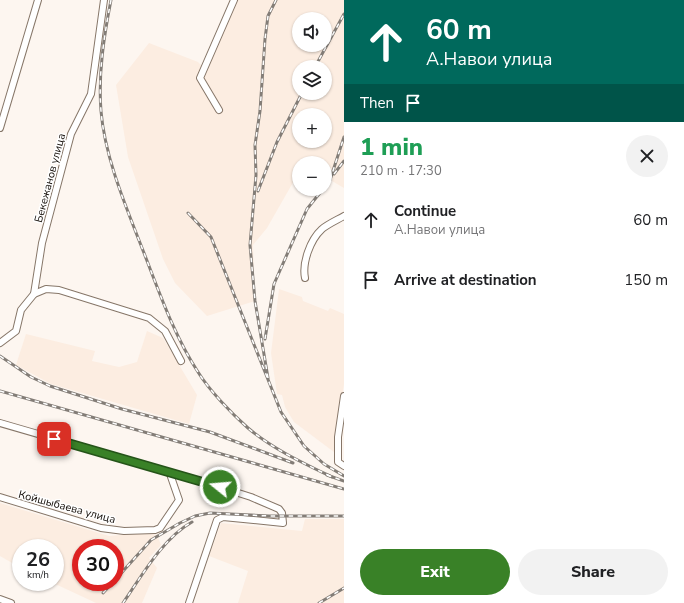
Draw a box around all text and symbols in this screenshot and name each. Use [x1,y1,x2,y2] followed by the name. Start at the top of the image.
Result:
[426,11,492,49] text: 60 m
[292,12,332,196] map controls
[292,12,332,52] button: sound
[360,16,412,68] icon: ahead
[426,47,552,71] text: А.Навои улица
[292,60,332,100] button: layers
[402,92,424,114] icon: arrive
[360,93,394,113] text: Then
[292,108,332,148] button: +
[360,131,423,163] text: 1 min
[31,132,69,224] street label: Бекежанов улица
[626,135,668,177] button: close
[292,156,332,196] button: −
[360,162,442,180] text: 210 m · 17:30
[394,201,456,221] text: Continue
[360,209,382,231] icon: ahead
[633,210,668,230] text: 60 m
[394,221,485,239] text: А.Навои улица
[360,269,382,291] icon: arrive
[394,270,537,290] text: Arrive at destination
[624,270,668,290] text: 150 m
[37,422,71,456] pin
[43,428,65,450] icon: arrive
[199,466,241,508] position arrow
[17,487,117,527] street label: Койшыбаева улица
[72,539,124,591] speed limit sign: 30
[26,546,50,573] text: 26
[360,549,510,595] button: Exit
[518,549,668,595] button: Share
[27,568,49,582] text: km/h

